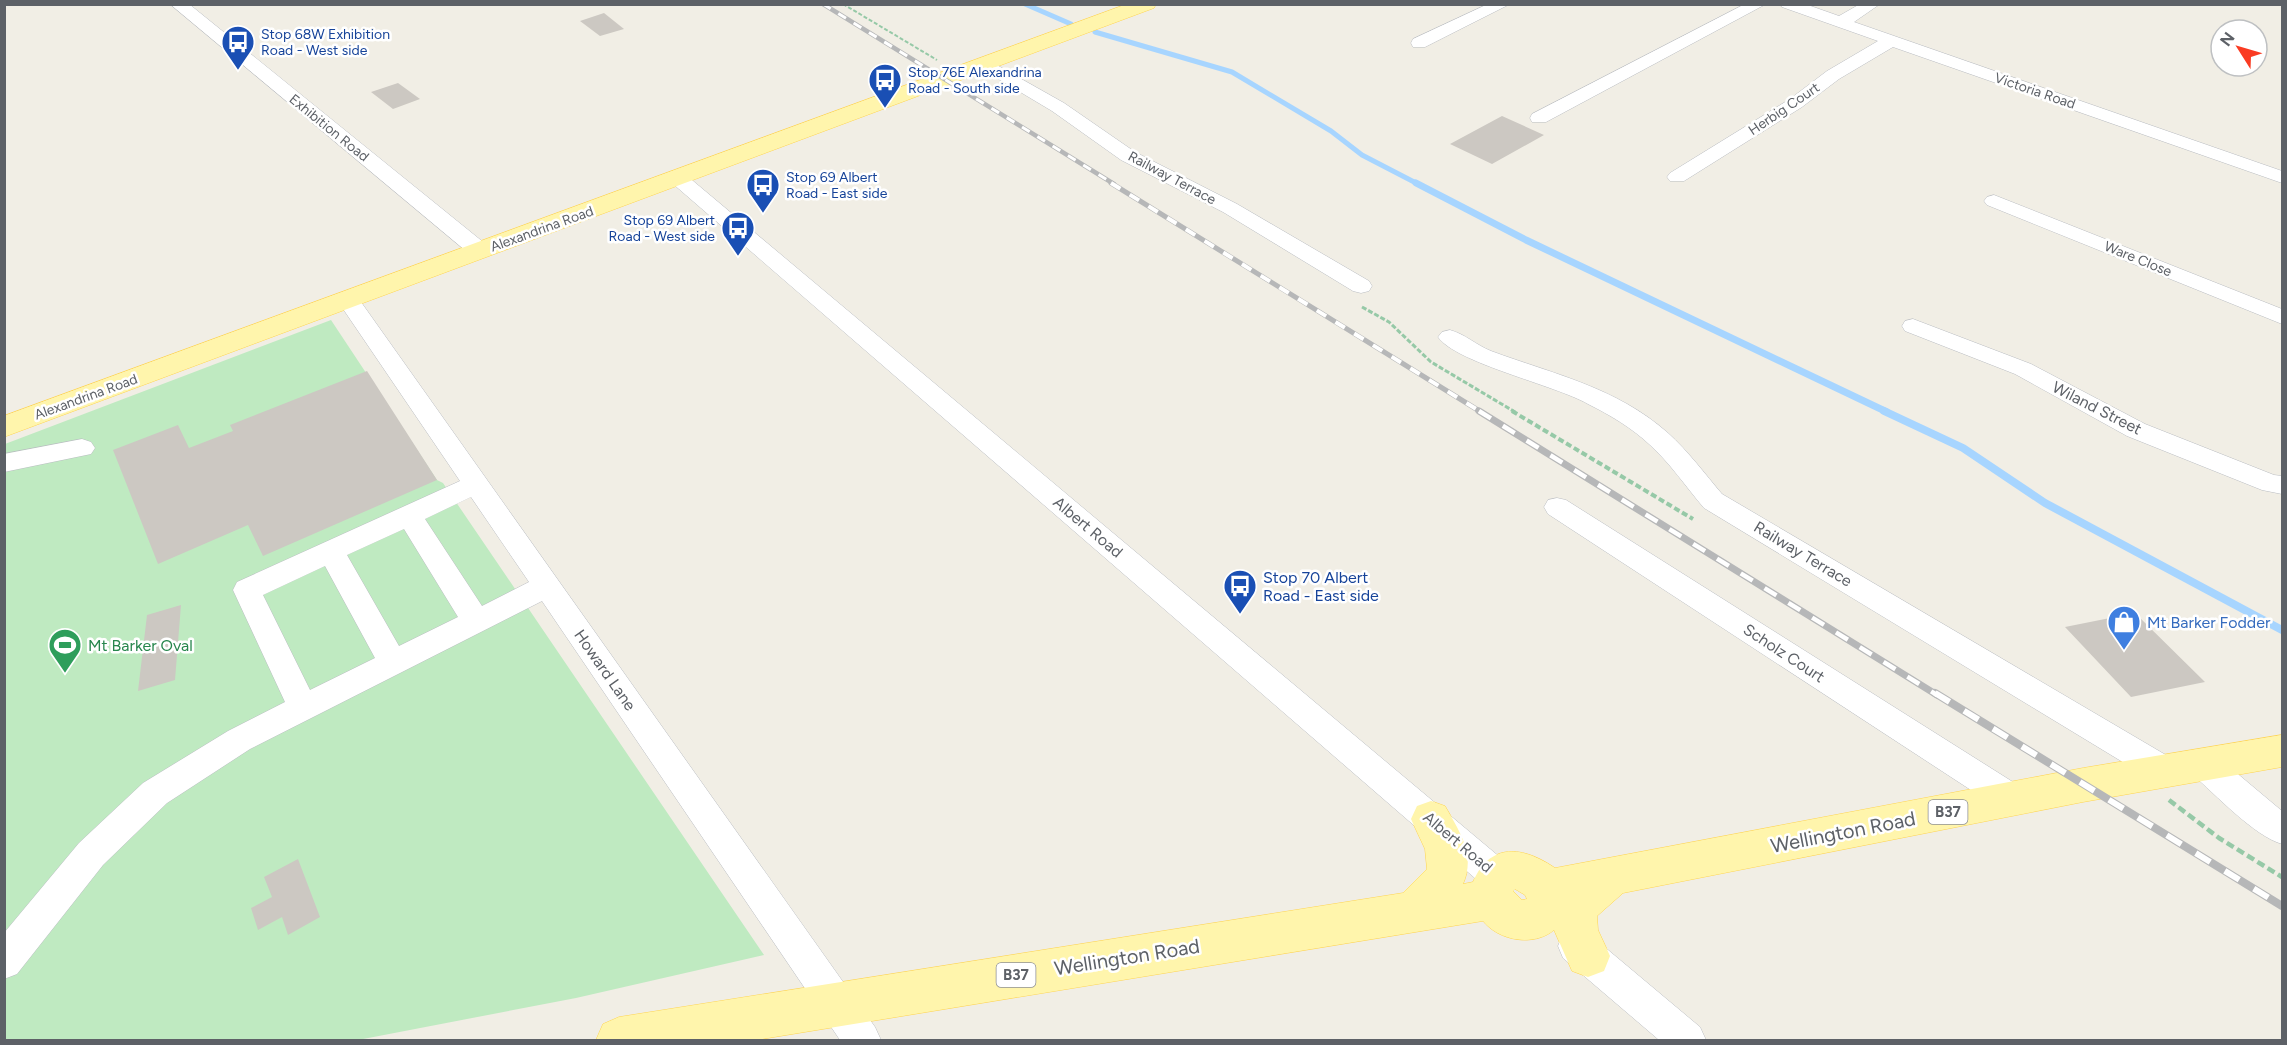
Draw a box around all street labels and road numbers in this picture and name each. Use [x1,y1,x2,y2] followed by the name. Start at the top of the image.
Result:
[1992,69,2078,113] street label: Victoria Road
[1745,79,1823,139] street label: Herbig Court
[286,91,372,165] street label: Exhibition Road
[1125,148,1219,208] street label: Railway Terrace
[488,202,596,256] street label: Alexandrina Road
[2102,238,2175,280] street label: Ware Close
[32,370,140,424] street label: Alexandrina Road
[2049,377,2145,439] street label: Wiland Street
[1049,492,1127,562] street label: Albert Road
[1750,517,1856,591] street label: Railway Terrace
[1740,620,1828,686] street label: Scholz Court
[570,626,640,714] street label: Howard Lane
[1928,800,1968,824] road number: B37
[1769,806,1917,858] street label: Wellington Road
[1419,807,1497,877] street label: Albert Road
[1053,934,1201,980] street label: Wellington Road
[996,963,1036,987] road number: B37

